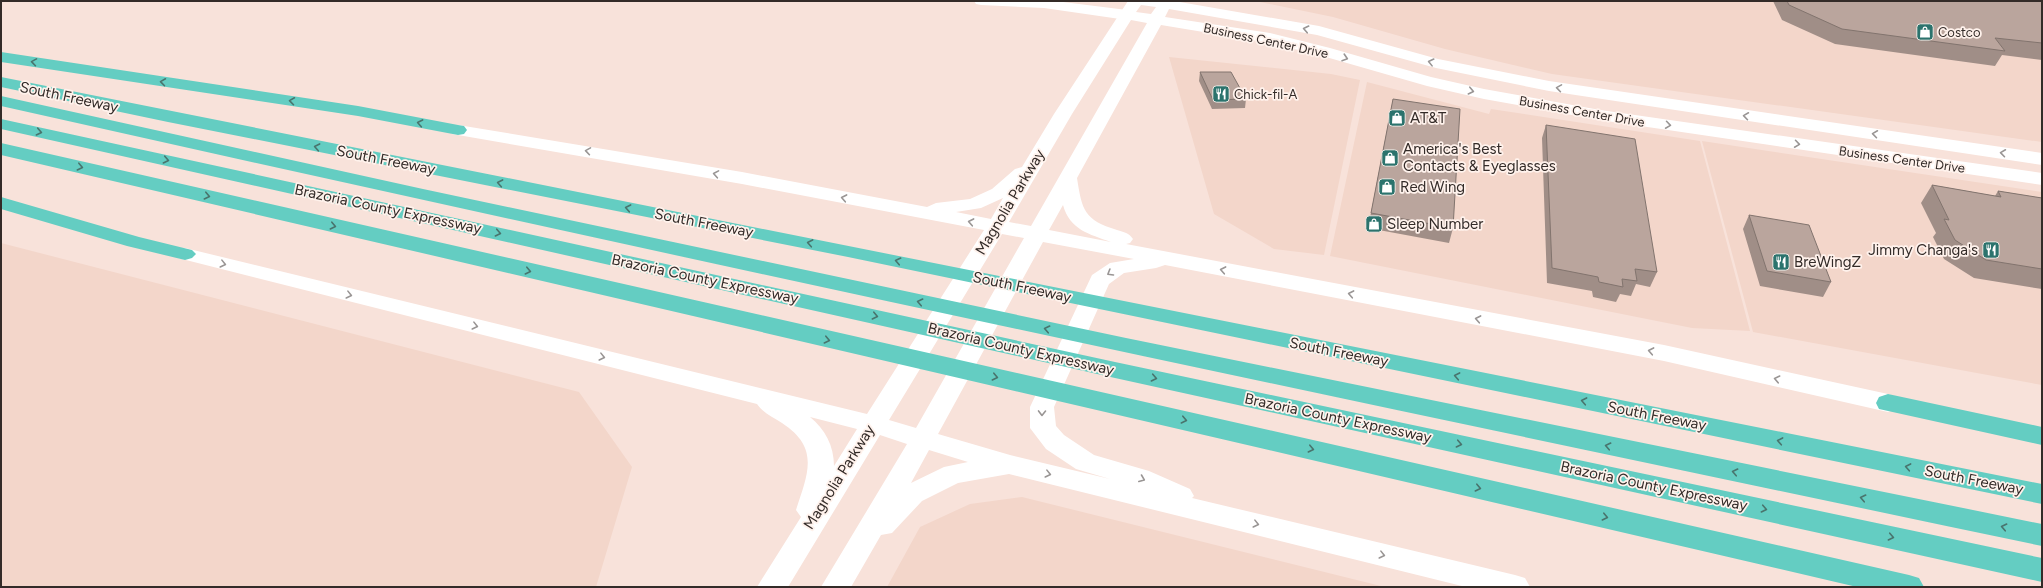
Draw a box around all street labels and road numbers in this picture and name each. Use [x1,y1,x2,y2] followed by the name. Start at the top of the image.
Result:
[1202,20,1330,61] street label: Business Center Drive
[18,78,120,116] street label: South Freeway
[1518,93,1646,130] street label: Business Center Drive
[335,142,437,178] street label: South Freeway
[1838,143,1966,176] street label: Business Center Drive
[971,146,1049,258] street label: Magnolia Parkway
[293,180,483,238] street label: Brazoria County Expressway
[653,205,755,241] street label: South Freeway
[610,250,800,308] street label: Brazoria County Expressway
[971,268,1073,306] street label: South Freeway
[926,319,1116,379] street label: Brazoria County Expressway
[1288,334,1390,370] street label: South Freeway
[1243,389,1433,447] street label: Brazoria County Expressway
[1606,398,1708,434] street label: South Freeway
[800,421,878,533] street label: Magnolia Parkway
[1559,457,1749,515] street label: Brazoria County Expressway
[1923,462,2025,498] street label: South Freeway

